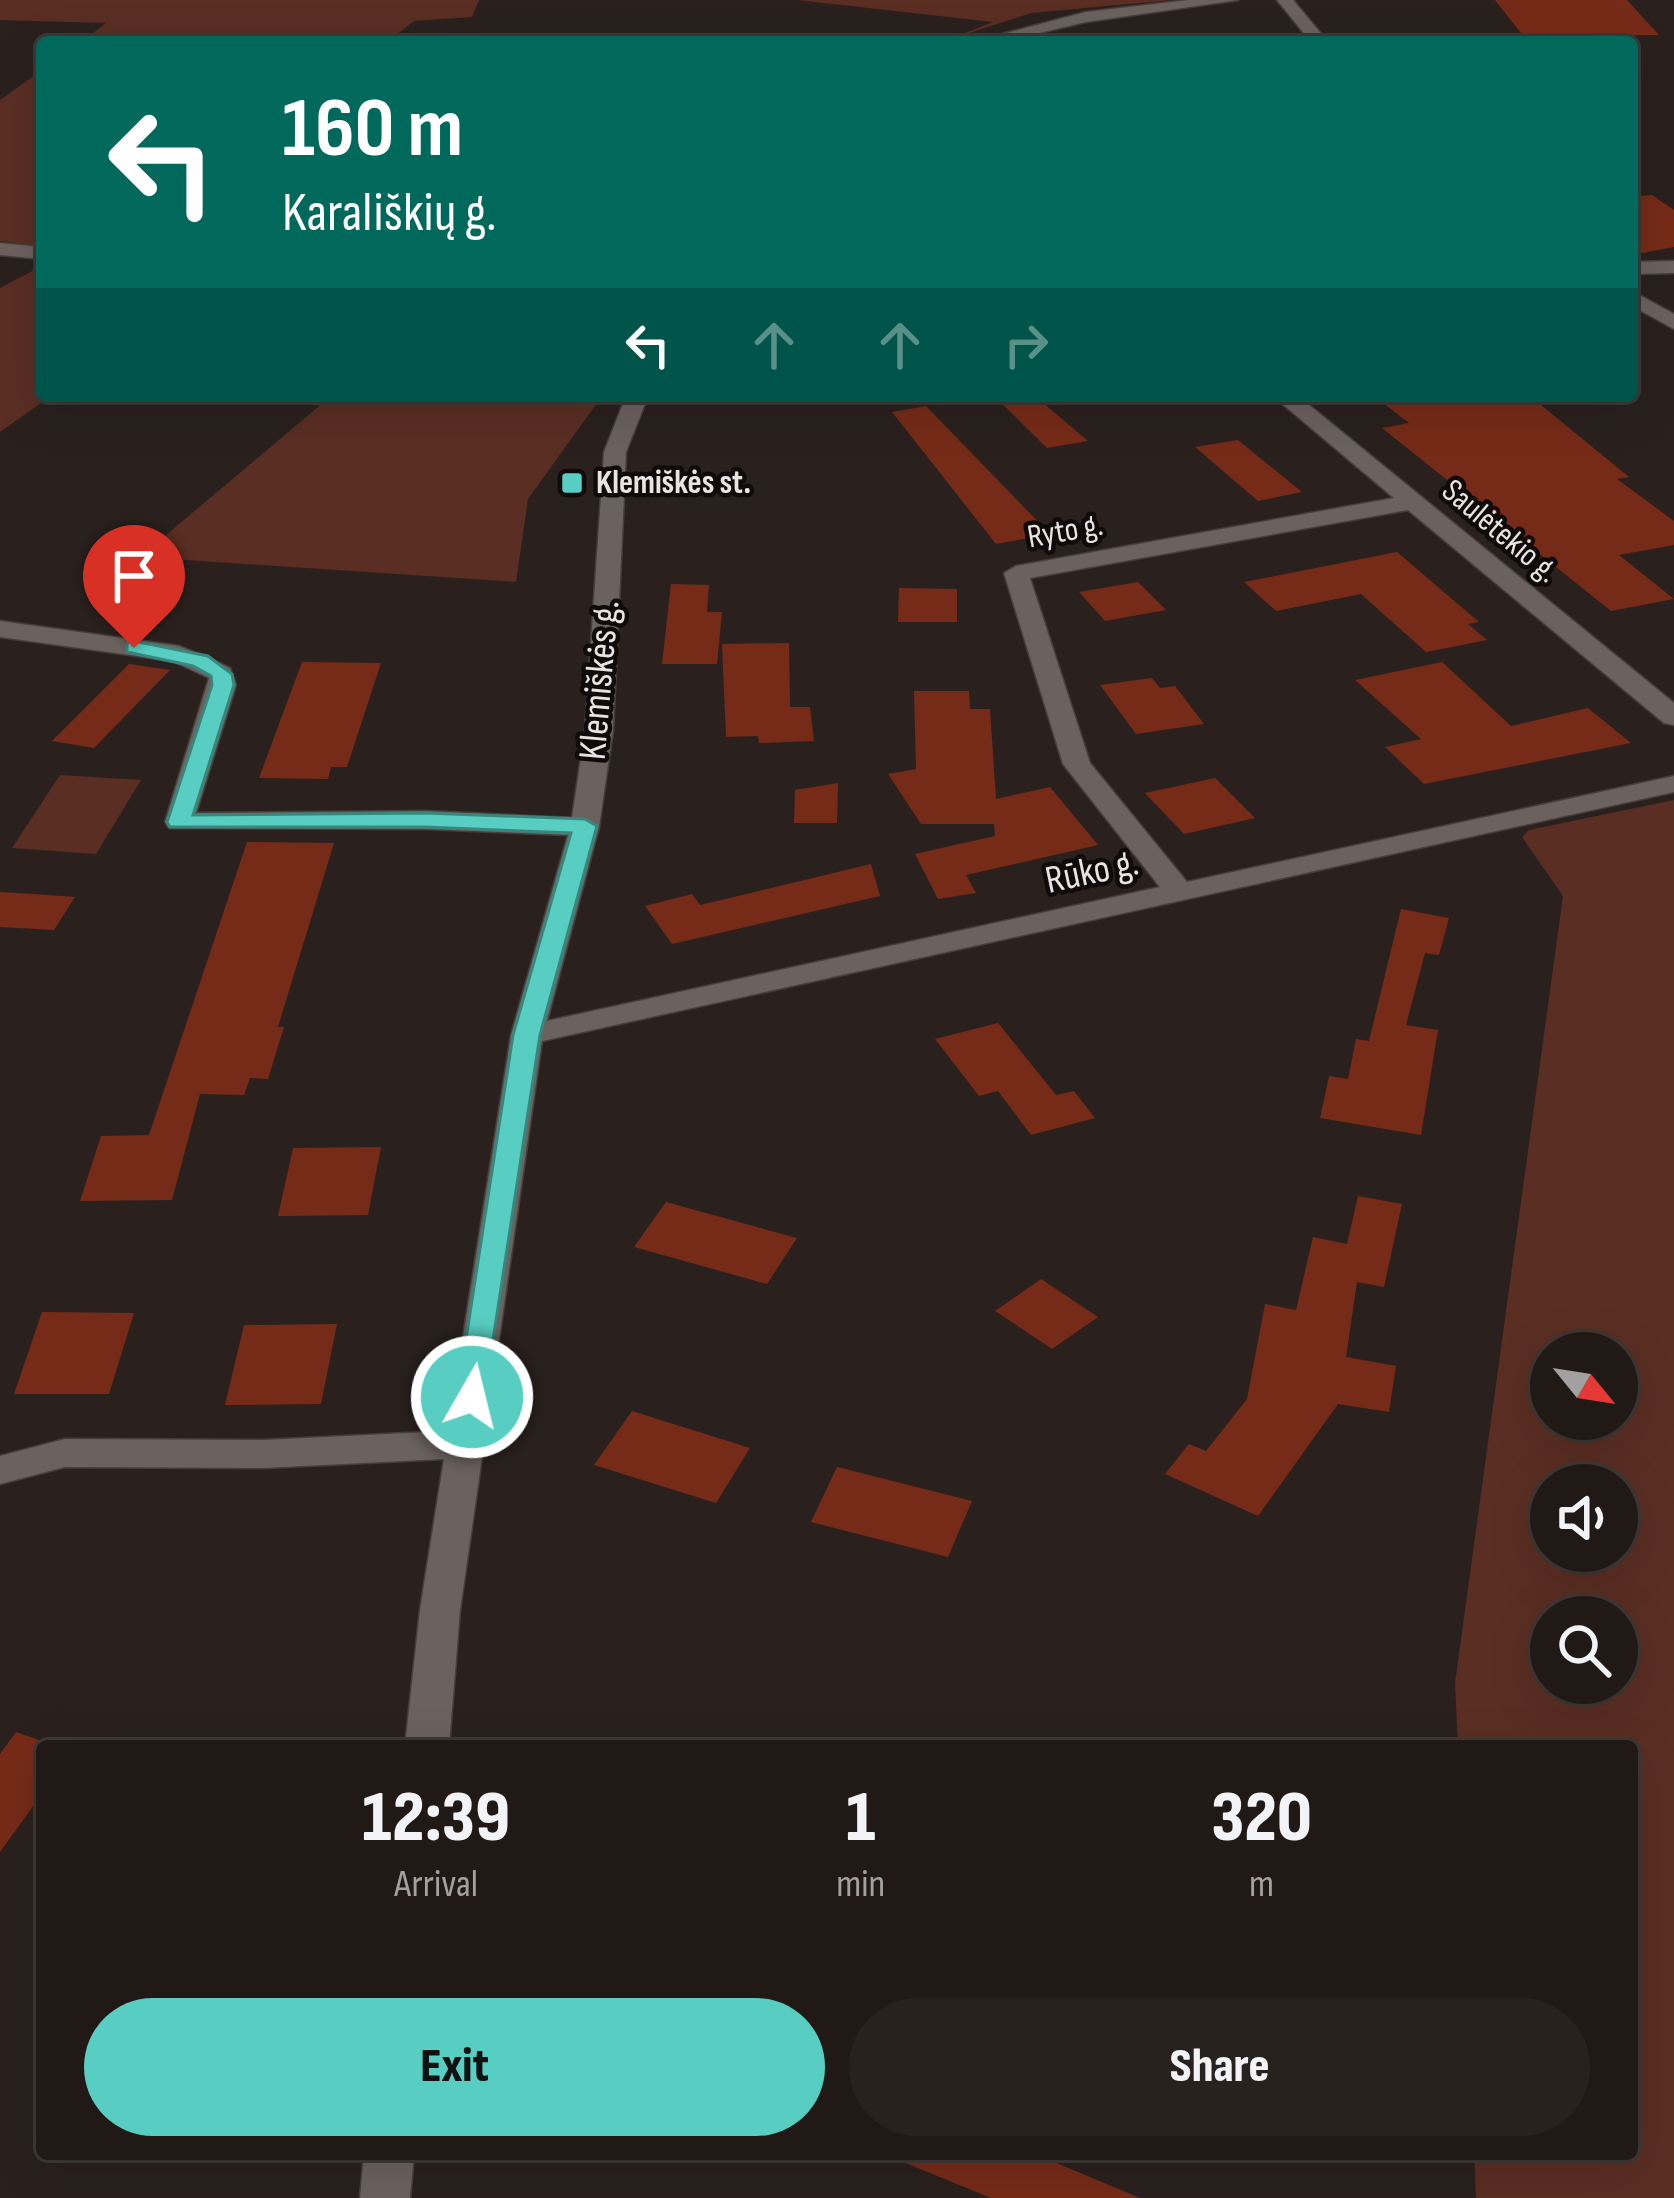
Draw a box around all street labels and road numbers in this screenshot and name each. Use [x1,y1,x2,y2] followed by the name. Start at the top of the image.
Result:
[1433,471,1567,591] street label: Saulėtekio g.
[1024,505,1106,557] street label: Ryto g.
[570,598,630,762] street label: Klemiškės g.
[1041,839,1143,905] street label: Rūko g.

